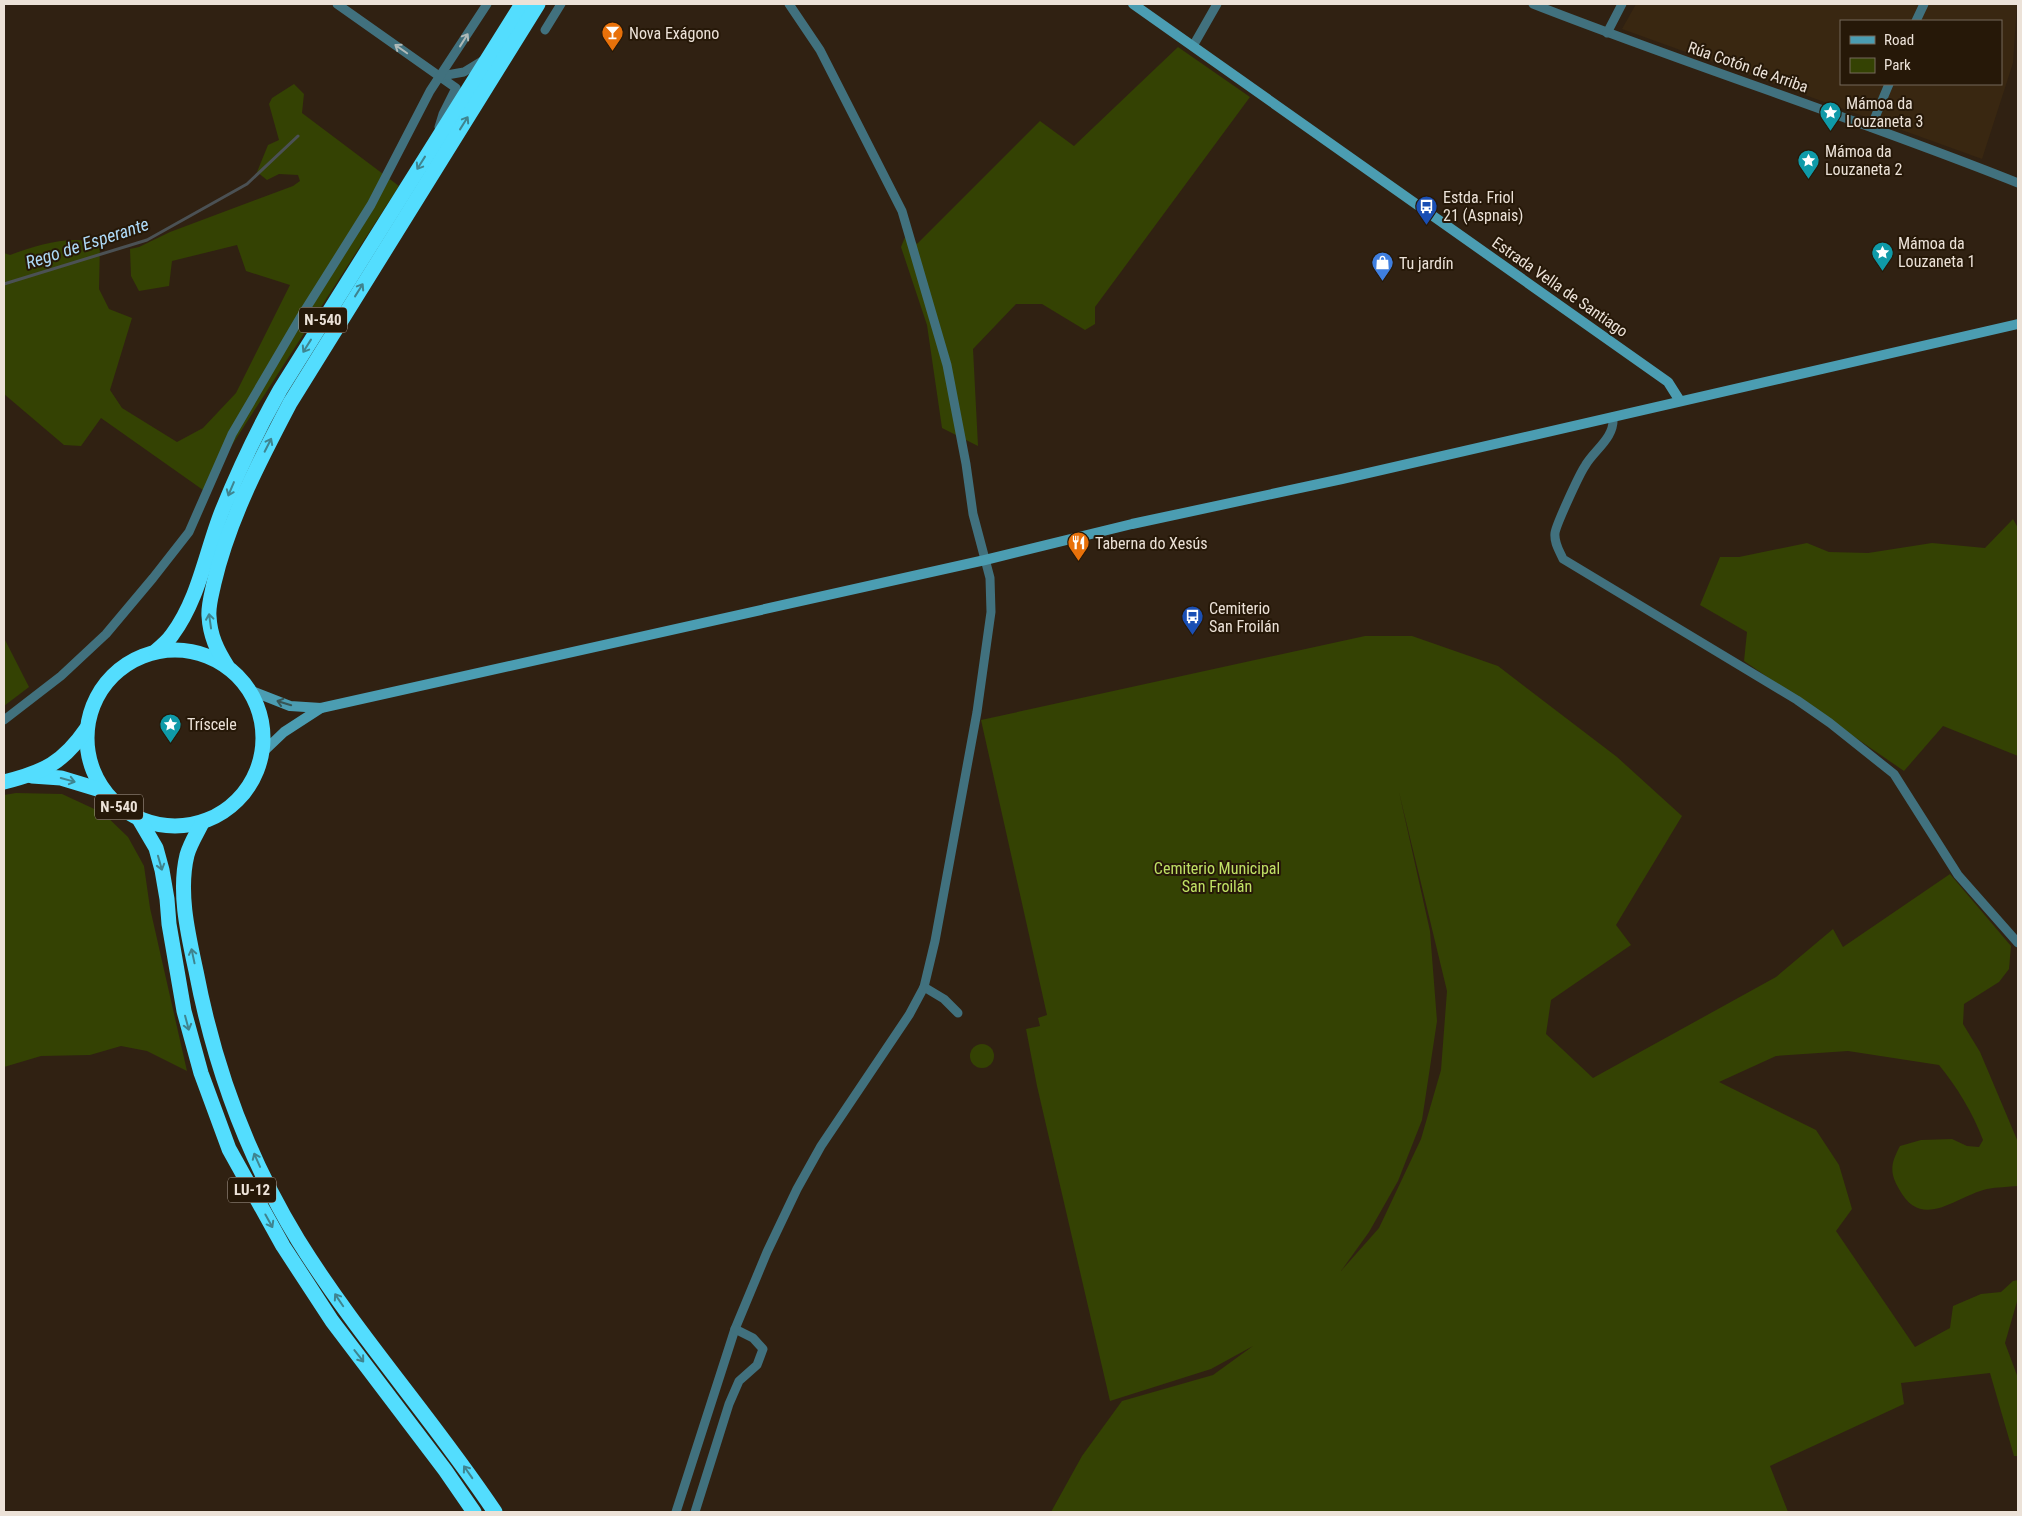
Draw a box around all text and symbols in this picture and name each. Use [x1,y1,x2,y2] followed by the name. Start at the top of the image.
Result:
[1840,20,2002,85] legend
[601,21,625,52] bar icon: Nova Exágono
[629,24,719,43] place label: Nova Exágono
[1884,31,1914,49] text: Road
[459,33,469,47] one-way arrow
[1685,38,1811,96] street label: Rúa Cotón de Arriba
[394,44,408,54] one-way arrow
[1884,56,1911,74] text: Park
[1846,94,1923,131] place label: Mámoa da Louzaneta 3
[1818,100,1842,131] place icon: Mámoa da Louzaneta 3
[459,116,469,130] one-way arrow
[1825,142,1902,179] place label: Mámoa da Louzaneta 2
[1797,148,1821,179] place icon: Mámoa da Louzaneta 2
[416,156,426,170] one-way arrow
[1443,188,1523,225] place label: Estda. Friol 21 (Aspnais)
[1415,194,1439,225] bus stop icon: Estda. Friol 21 (Aspnais)
[23,213,151,273] water label: Rego de Esperante
[1489,233,1631,341] street label: Estrada Vella de Santiago
[1898,234,1975,271] place label: Mámoa da Louzaneta 1
[1870,240,1894,271] place icon: Mámoa da Louzaneta 1
[1371,251,1395,282] shop icon: Tu jardín
[1399,254,1453,273] place label: Tu jardín
[355,284,365,298] one-way arrow
[299,308,347,332] road number: N-540
[302,338,312,352] one-way arrow
[263,438,273,453] one-way arrow
[226,481,236,496] one-way arrow
[1067,531,1091,562] restaurant icon: Taberna do Xesús
[1095,534,1208,553] place label: Taberna do Xesús
[1209,599,1279,636] place label: Cemiterio San Froilán
[1181,605,1205,636] bus stop icon: Cemiterio San Froilán
[205,614,215,630] one-way arrow
[276,698,292,708] one-way arrow
[159,712,183,743] place icon: Tríscele
[187,715,237,734] place label: Tríscele
[60,776,76,785] one-way arrow
[95,794,143,820] road number: N-540
[156,854,166,870] one-way arrow
[1154,859,1280,896] park label: Cemiterio Municipal San Froilán
[187,948,197,964] one-way arrow
[183,1014,193,1030] one-way arrow
[252,1153,261,1168] one-way arrow
[228,1178,276,1202] road number: LU-12
[264,1213,274,1227] one-way arrow
[334,1293,344,1307] one-way arrow
[353,1349,364,1362] one-way arrow
[463,1465,473,1479] one-way arrow

